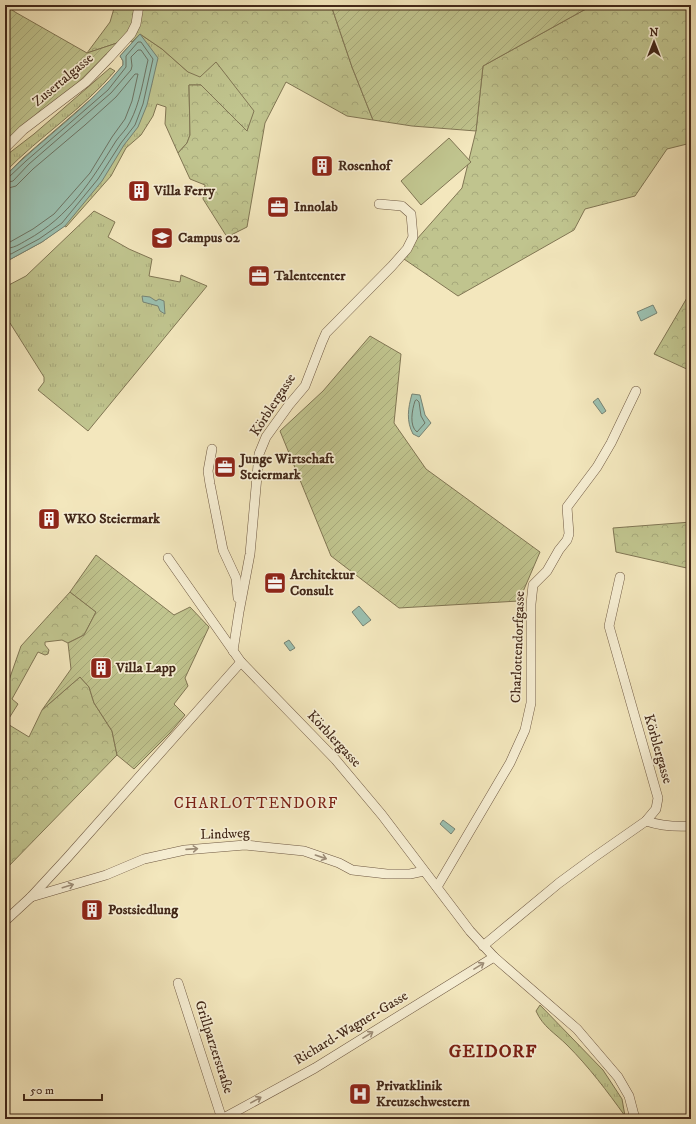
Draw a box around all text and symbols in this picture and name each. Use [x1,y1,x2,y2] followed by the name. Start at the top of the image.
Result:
[634,22,674,62] north arrow
[649,26,659,40] text: N
[29,49,97,111] street label: Zusertalgasse
[309,153,335,179] building icon: Rosenhof
[338,157,393,175] place label: Rosenhof
[126,178,152,204] building icon: Villa Ferry
[153,182,215,200] place label: Villa Ferry
[265,194,291,220] office icon: Innolab
[294,198,338,216] place label: Innolab
[149,225,175,251] school or university icon: Campus 02
[178,229,241,247] place label: Campus 02
[246,263,272,289] office icon: Talentcenter
[273,267,346,285] place label: Talentcenter
[246,370,300,440] street label: Körblergasse
[238,450,335,484] place label: Junge Wirtschaft Steiermark
[212,454,238,480] office icon: Junge Wirtschaft Steiermark
[36,506,62,532] building icon: WKO Steiermark
[63,510,161,528] place label: WKO Steiermark
[289,566,355,600] place label: Architektur Consult
[262,570,288,596] office icon: Architektur Consult
[507,590,529,703] street label: Charlottendorfgasse
[88,655,114,681] building icon: Villa Lapp
[115,659,176,677] place label: Villa Lapp
[303,707,365,771] street label: Körblergasse
[640,712,677,786] street label: Körblergasse
[174,794,338,813] district label: CHARLOTTENDORF
[200,824,250,844] street label: Lindweg
[185,846,198,853] one-way arrow
[314,854,327,861] one-way arrow
[61,882,74,889] one-way arrow
[79,897,105,923] building icon: Postsiedlung
[108,901,179,919] place label: Postsiedlung
[473,962,484,970] one-way arrow
[291,987,411,1069] street label: Richard-Wagner-Gasse
[190,998,238,1096] street label: Grillparzerstraße
[362,1030,374,1038] one-way arrow
[449,1041,537,1063] district label: GEIDORF
[24,1076,102,1102] scale bar
[376,1077,471,1111] place label: Privatklinik Kreuzschwestern
[347,1081,373,1107] hospital icon: Privatklinik Kreuzschwestern
[30,1083,54,1098] text: 50 m
[250,1096,262,1103] one-way arrow

